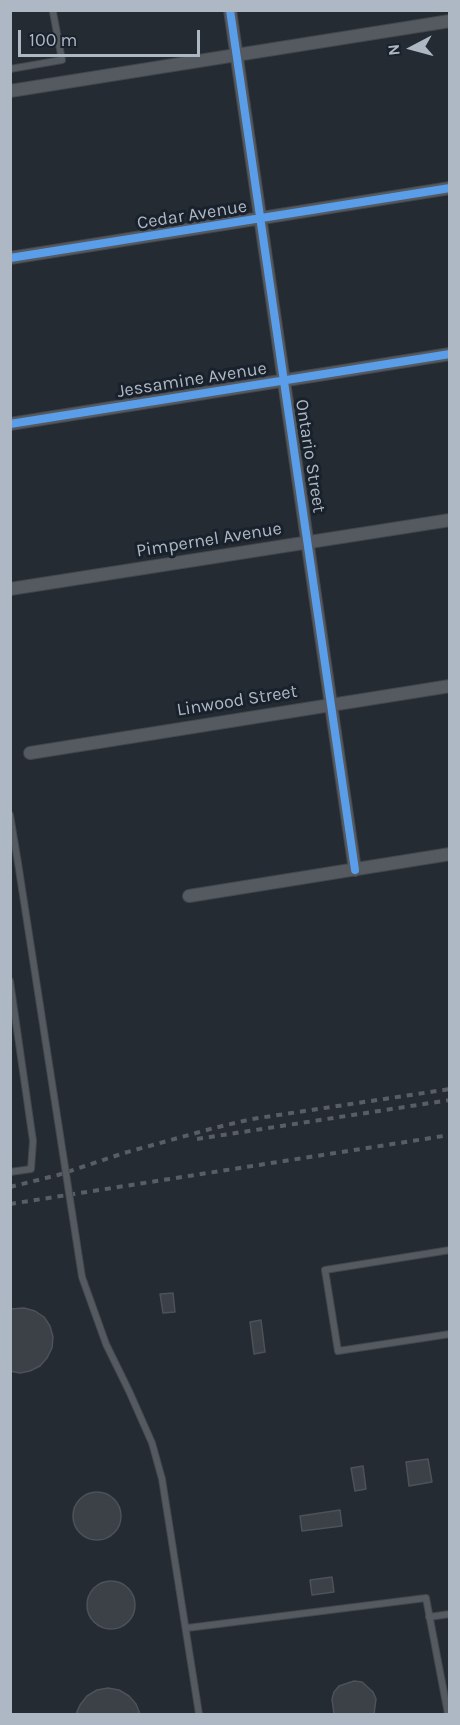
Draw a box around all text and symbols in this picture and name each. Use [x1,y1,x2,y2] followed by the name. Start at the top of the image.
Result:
[21,18,202,56] scale bar
[382,18,442,78] north arrow
[29,29,77,51] text: 100 m
[384,43,404,57] text: N
[136,196,248,234] street label: Cedar Avenue
[116,358,268,402] street label: Jessamine Avenue
[290,398,330,514] street label: Ontario Street
[135,518,283,562] street label: Pimpernel Avenue
[175,681,299,721] street label: Linwood Street

